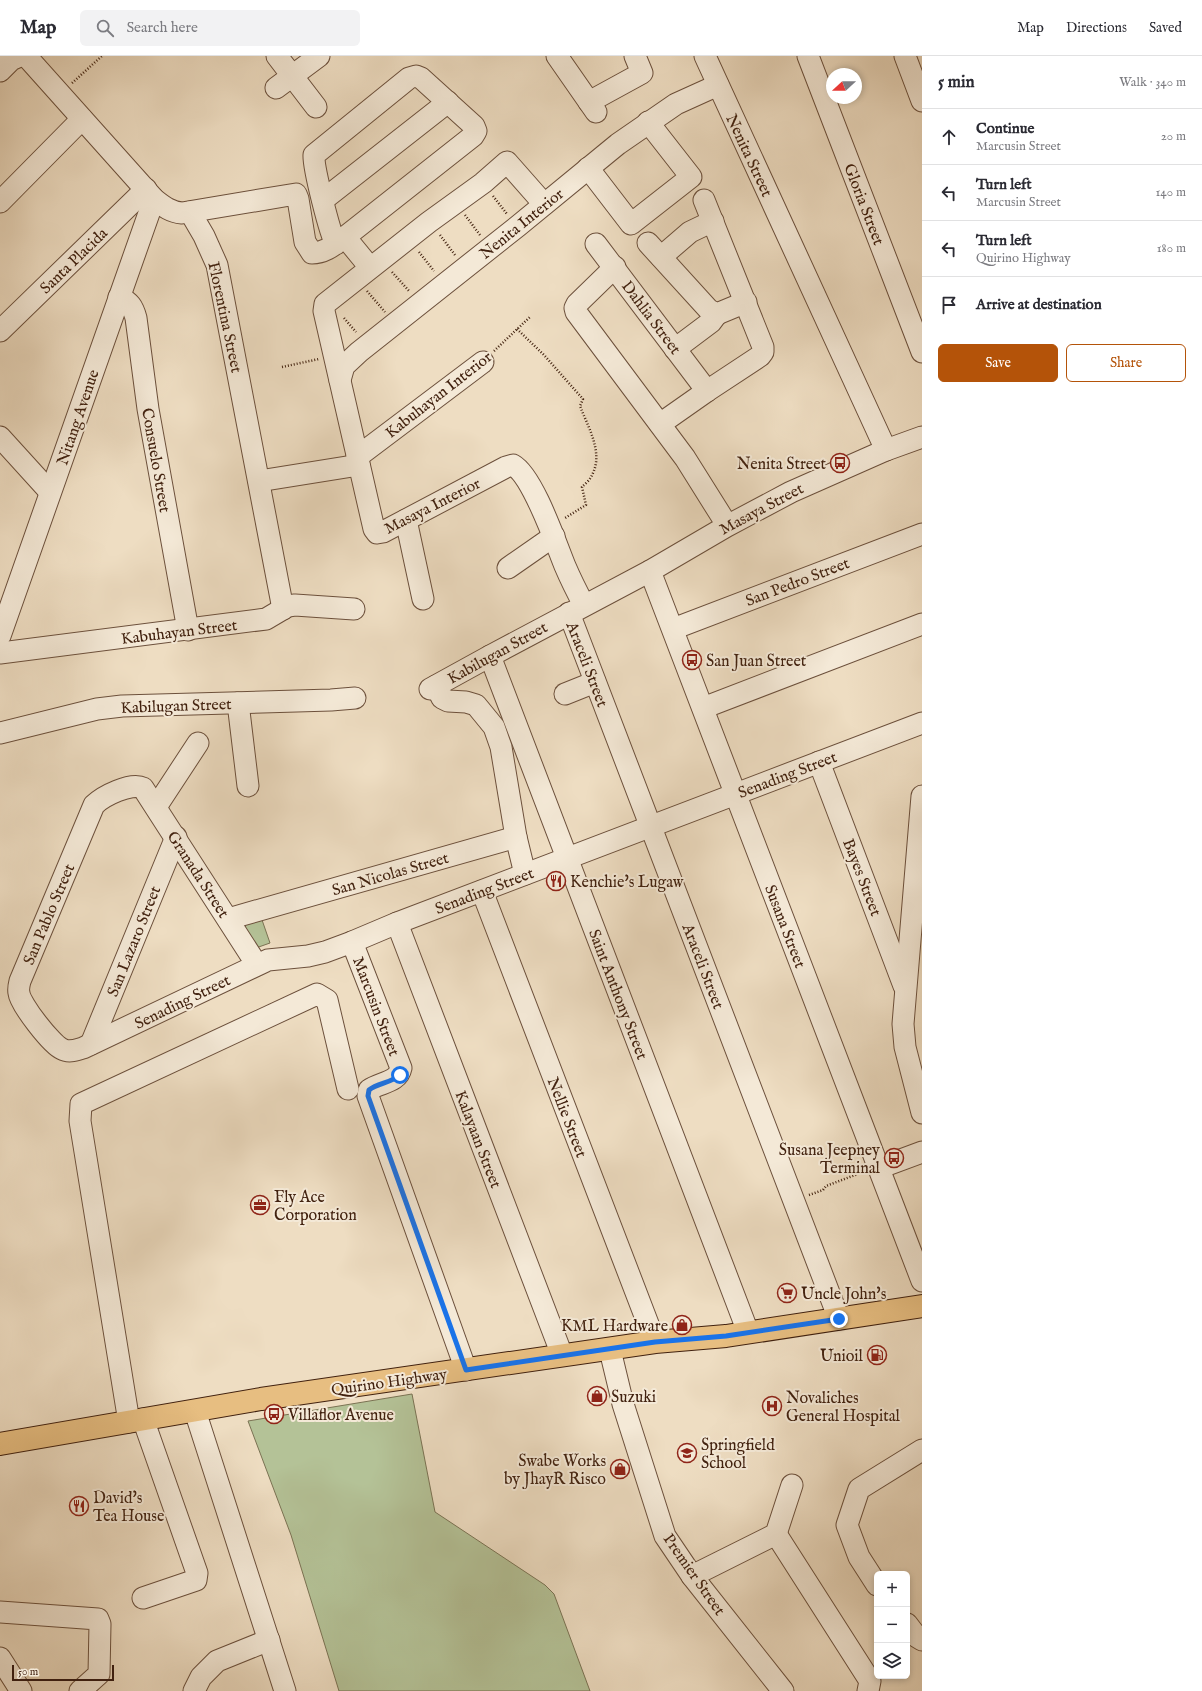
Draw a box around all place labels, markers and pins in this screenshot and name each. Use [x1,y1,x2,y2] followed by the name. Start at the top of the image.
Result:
[829,452,851,474] bus stop icon: Nenita Street
[737,455,827,475] place label: Nenita Street
[681,649,703,671] bus stop icon: San Juan Street
[706,652,807,672] place label: San Juan Street
[545,870,567,892] restaurant icon: Kenchie's Lugaw
[570,873,684,893] place label: Kenchie's Lugaw
[779,1141,881,1179] place label: Susana Jeepney Terminal
[883,1147,905,1169] bus stop icon: Susana Jeepney Terminal
[274,1188,357,1226] place label: Fly Ace Corporation
[249,1194,271,1216] office icon: Fly Ace Corporation
[776,1282,798,1304] supermarket icon: Uncle John's
[801,1285,887,1305] place label: Uncle John's
[671,1314,693,1336] shop icon: KML Hardware
[561,1317,668,1337] place label: KML Hardware
[866,1344,888,1366] fuel station icon: Unioil
[820,1347,864,1367] place label: Unioil
[586,1385,608,1407] shop icon: Suzuki
[611,1388,656,1408] place label: Suzuki
[786,1389,901,1427] place label: Novaliches General Hospital
[761,1395,783,1417] hospital icon: Novaliches General Hospital
[263,1403,285,1425] bus stop icon: Villaflor Avenue
[287,1406,394,1426] place label: Villaflor Avenue
[701,1436,775,1474] place label: Springfield School
[676,1442,698,1464] school or university icon: Springfield School
[504,1452,606,1490] place label: Swabe Works by JhayR Risco
[609,1458,631,1480] shop icon: Swabe Works by JhayR Risco
[93,1489,164,1527] place label: David's Tea House
[68,1495,90,1517] restaurant icon: David's Tea House

